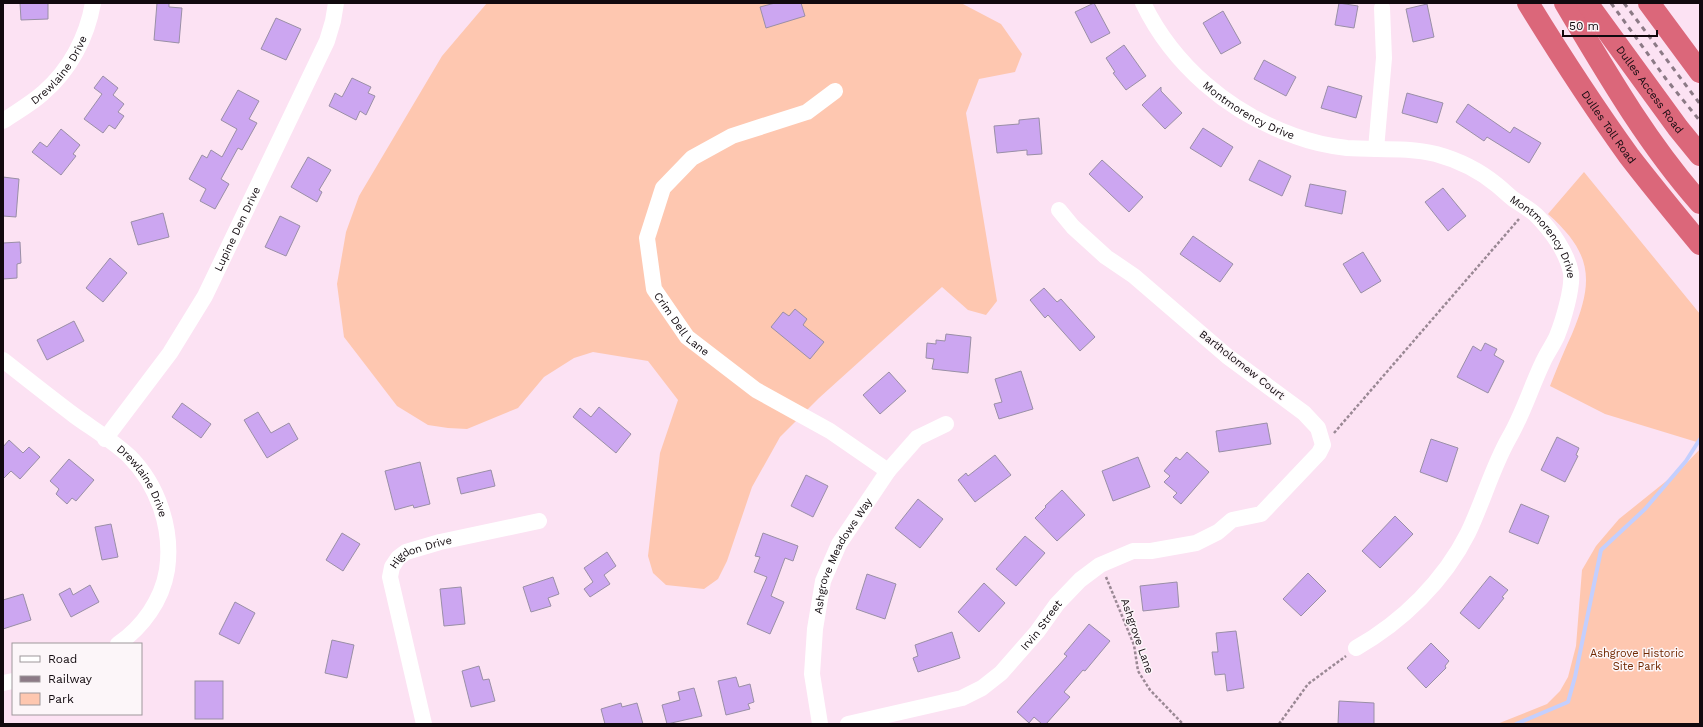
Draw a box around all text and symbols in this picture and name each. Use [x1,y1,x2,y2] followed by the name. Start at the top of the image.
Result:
[1563,12,1657,38] scale bar
[1569,19,1599,33] text: 50 m
[28,34,89,107] street label: Drewlaine Drive
[1614,43,1686,136] street label: Dulles Access Road
[1200,78,1296,142] street label: Montmorency Drive
[1579,88,1639,166] street label: Dulles Toll Road
[211,185,263,273] street label: Lupine Den Drive
[1508,192,1578,279] street label: Montmorency Drive
[652,290,712,358] street label: Crim Dell Lane
[1197,328,1288,403] street label: Bartholomew Court
[114,442,170,519] street label: Drewlaine Drive
[811,495,875,615] street label: Ashgrove Meadows Way
[386,533,453,571] street label: Higdon Drive
[1018,597,1064,653] street label: Irvin Street
[1118,597,1156,675] street label: Ashgrove Lane
[12,643,142,715] legend
[1590,647,1684,673] park label: Ashgrove Historic Site Park
[48,652,77,666] text: Road
[48,672,93,686] text: Railway
[48,692,74,706] text: Park

